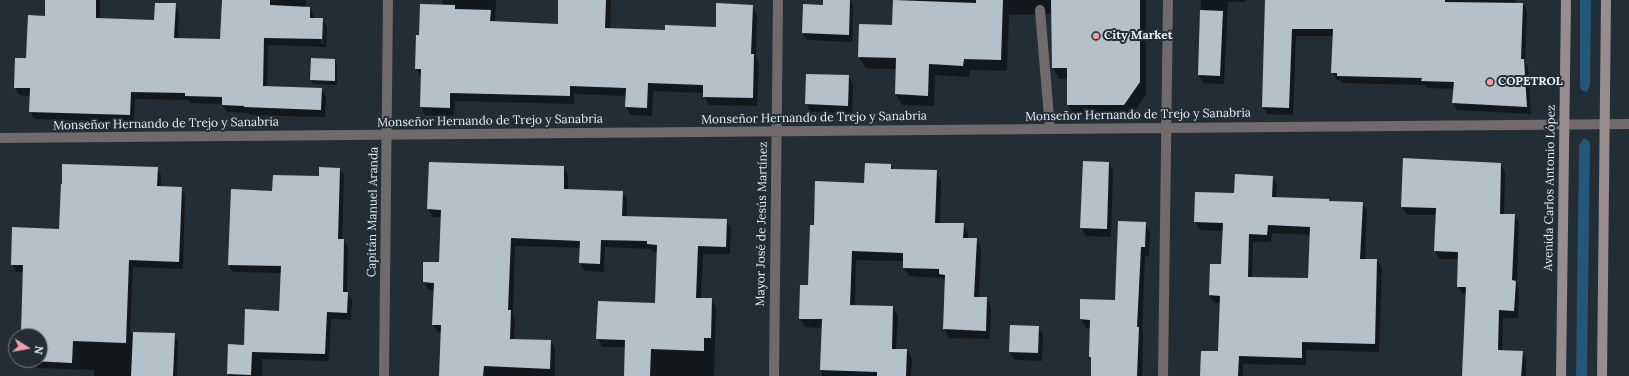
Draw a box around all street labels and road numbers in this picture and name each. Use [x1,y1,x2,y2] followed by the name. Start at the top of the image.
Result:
[1541,105,1559,271] street label: Avenida Carlos Antonio López
[1025,106,1251,124] street label: Monseñor Hernando de Trejo y Sanabria
[701,109,927,127] street label: Monseñor Hernando de Trejo y Sanabria
[377,112,603,130] street label: Monseñor Hernando de Trejo y Sanabria
[53,115,279,133] street label: Monseñor Hernando de Trejo y Sanabria
[753,141,771,307] street label: Mayor José de Jesús Martínez
[365,147,381,277] street label: Capitán Manuel Aranda

